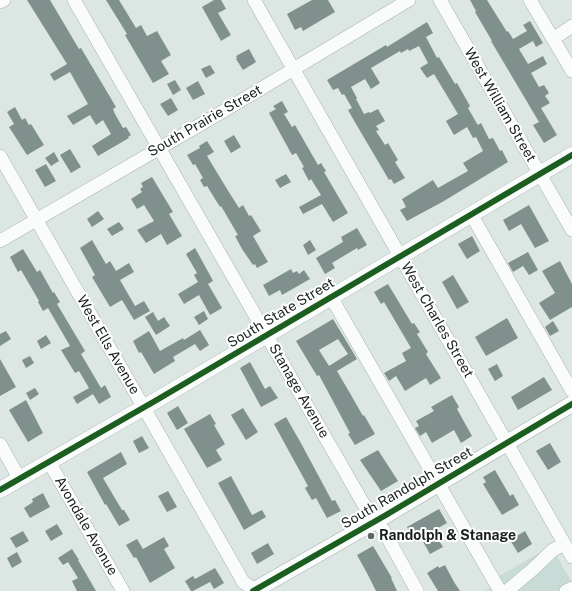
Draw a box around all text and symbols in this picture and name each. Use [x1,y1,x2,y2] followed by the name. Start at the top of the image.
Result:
[460,45,540,165] street label: West William Street
[145,81,265,161] street label: South Prairie Street
[397,259,477,381] street label: West Charles Street
[224,274,338,352] street label: South State Street
[73,293,143,397] street label: West Ells Avenue
[265,341,333,441] street label: Stanage Avenue
[338,444,476,532] street label: South Randolph Street
[51,474,121,578] street label: Avondale Avenue
[379,528,516,544] place label: Randolph & Stanage
[366,531,376,541] marker: Randolph & Stanage

